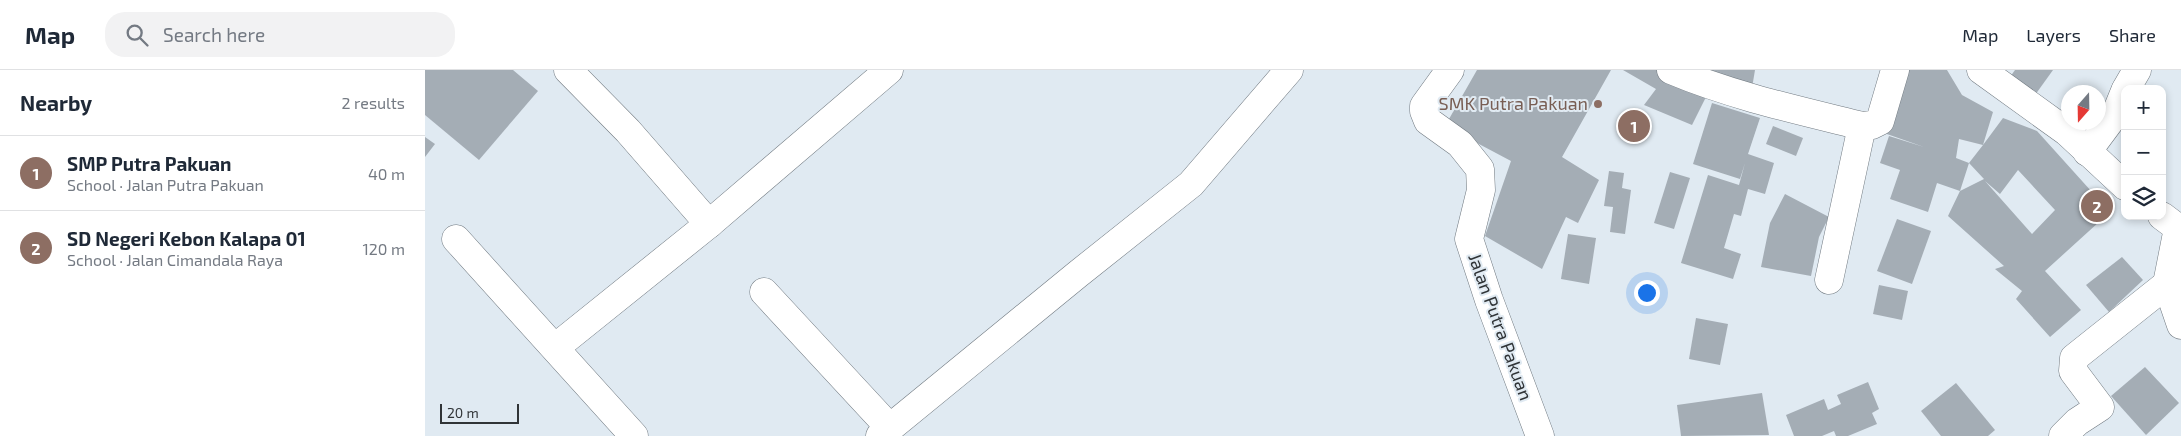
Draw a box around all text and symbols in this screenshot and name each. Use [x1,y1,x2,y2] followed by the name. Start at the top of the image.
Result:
[105,12,455,57] search box
[25,20,75,49] text: Map
[123,21,151,49] icon: search
[163,23,265,46] text: Search here
[1962,24,1998,46] text: Map
[2026,24,2081,46] text: Layers
[2109,24,2156,46] text: Share
[2061,85,2106,130] north arrow
[2121,85,2166,220] map controls
[2121,85,2166,130] button: +
[20,90,92,115] text: Nearby
[1439,92,1588,114] place label: SMK Putra Pakuan
[342,93,405,112] text: 2 results
[1592,98,1604,110] marker: SMK Putra Pakuan
[1618,107,1650,145] pin: 1
[2121,130,2166,175] button: −
[67,152,231,175] text: SMP Putra Pakuan
[33,164,39,183] text: 1
[368,164,405,183] text: 40 m
[67,175,264,194] text: School · Jalan Putra Pakuan
[2121,175,2166,220] button: layers
[2081,187,2113,225] pin: 2
[67,227,306,250] text: SD Negeri Kebon Kalapa 01
[31,239,41,258] text: 2
[362,239,405,258] text: 120 m
[67,250,283,269] text: School · Jalan Cimandala Raya
[1464,250,1538,403] street label: Jalan Putra Pakuan
[1634,280,1660,306] your location
[440,401,519,424] scale bar
[447,404,479,421] text: 20 m

